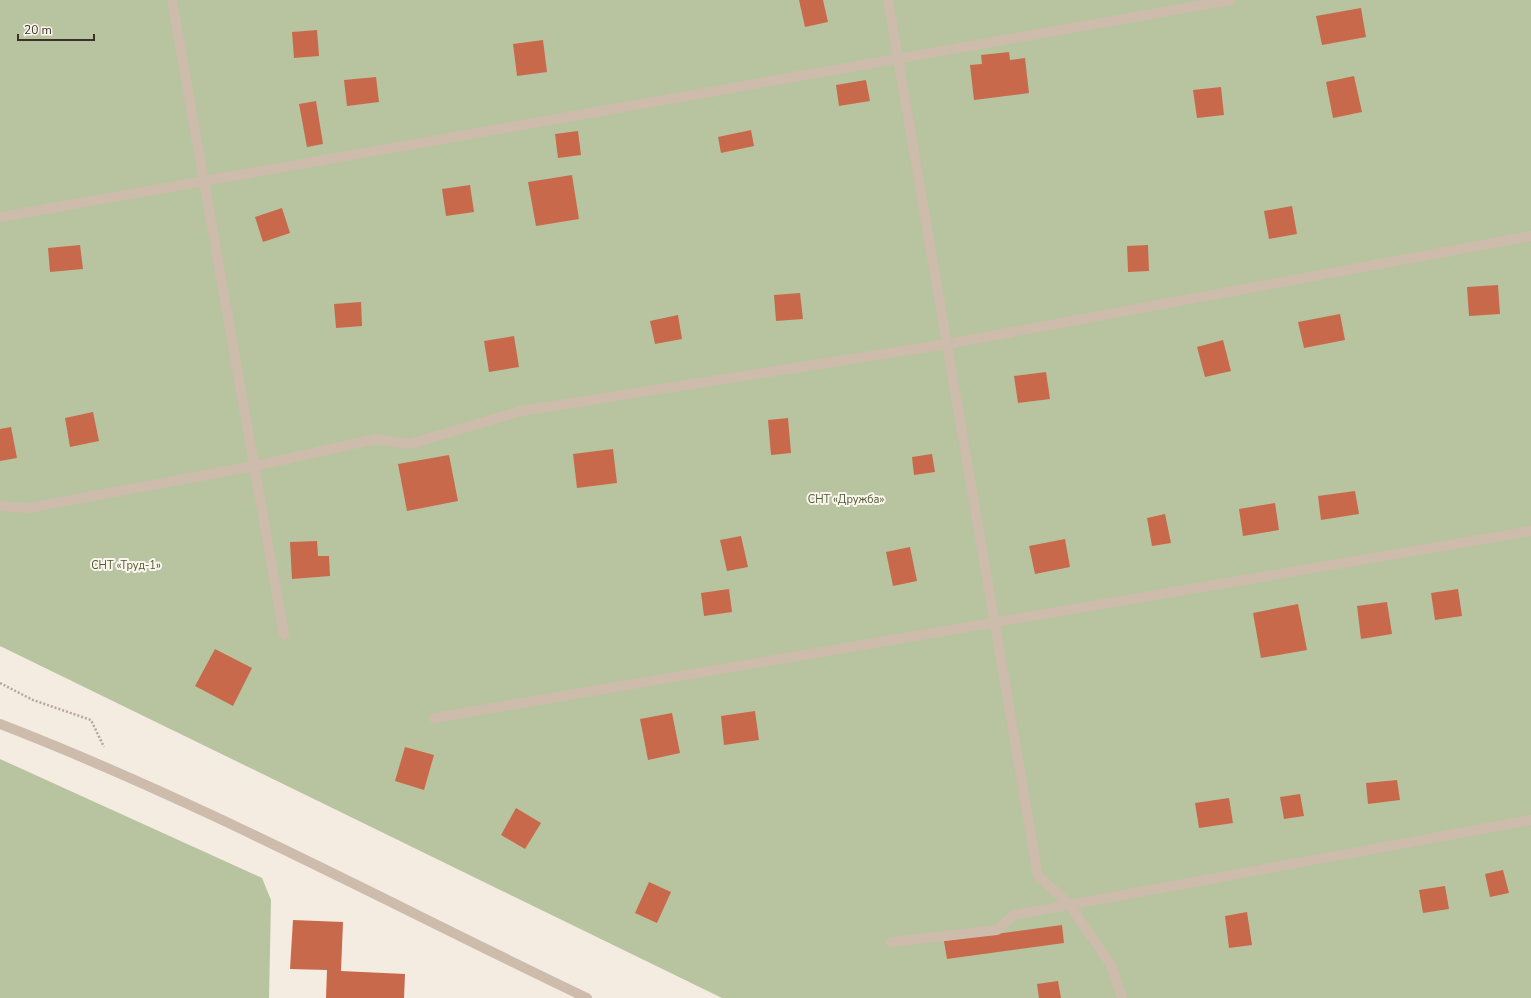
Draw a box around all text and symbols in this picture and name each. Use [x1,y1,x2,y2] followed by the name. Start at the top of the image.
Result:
[18,16,94,42] scale bar
[24,22,52,38] text: 20 m
[808,492,884,507] park label: СНТ «Дружба»
[91,558,161,573] park label: СНТ «Труд-1»

